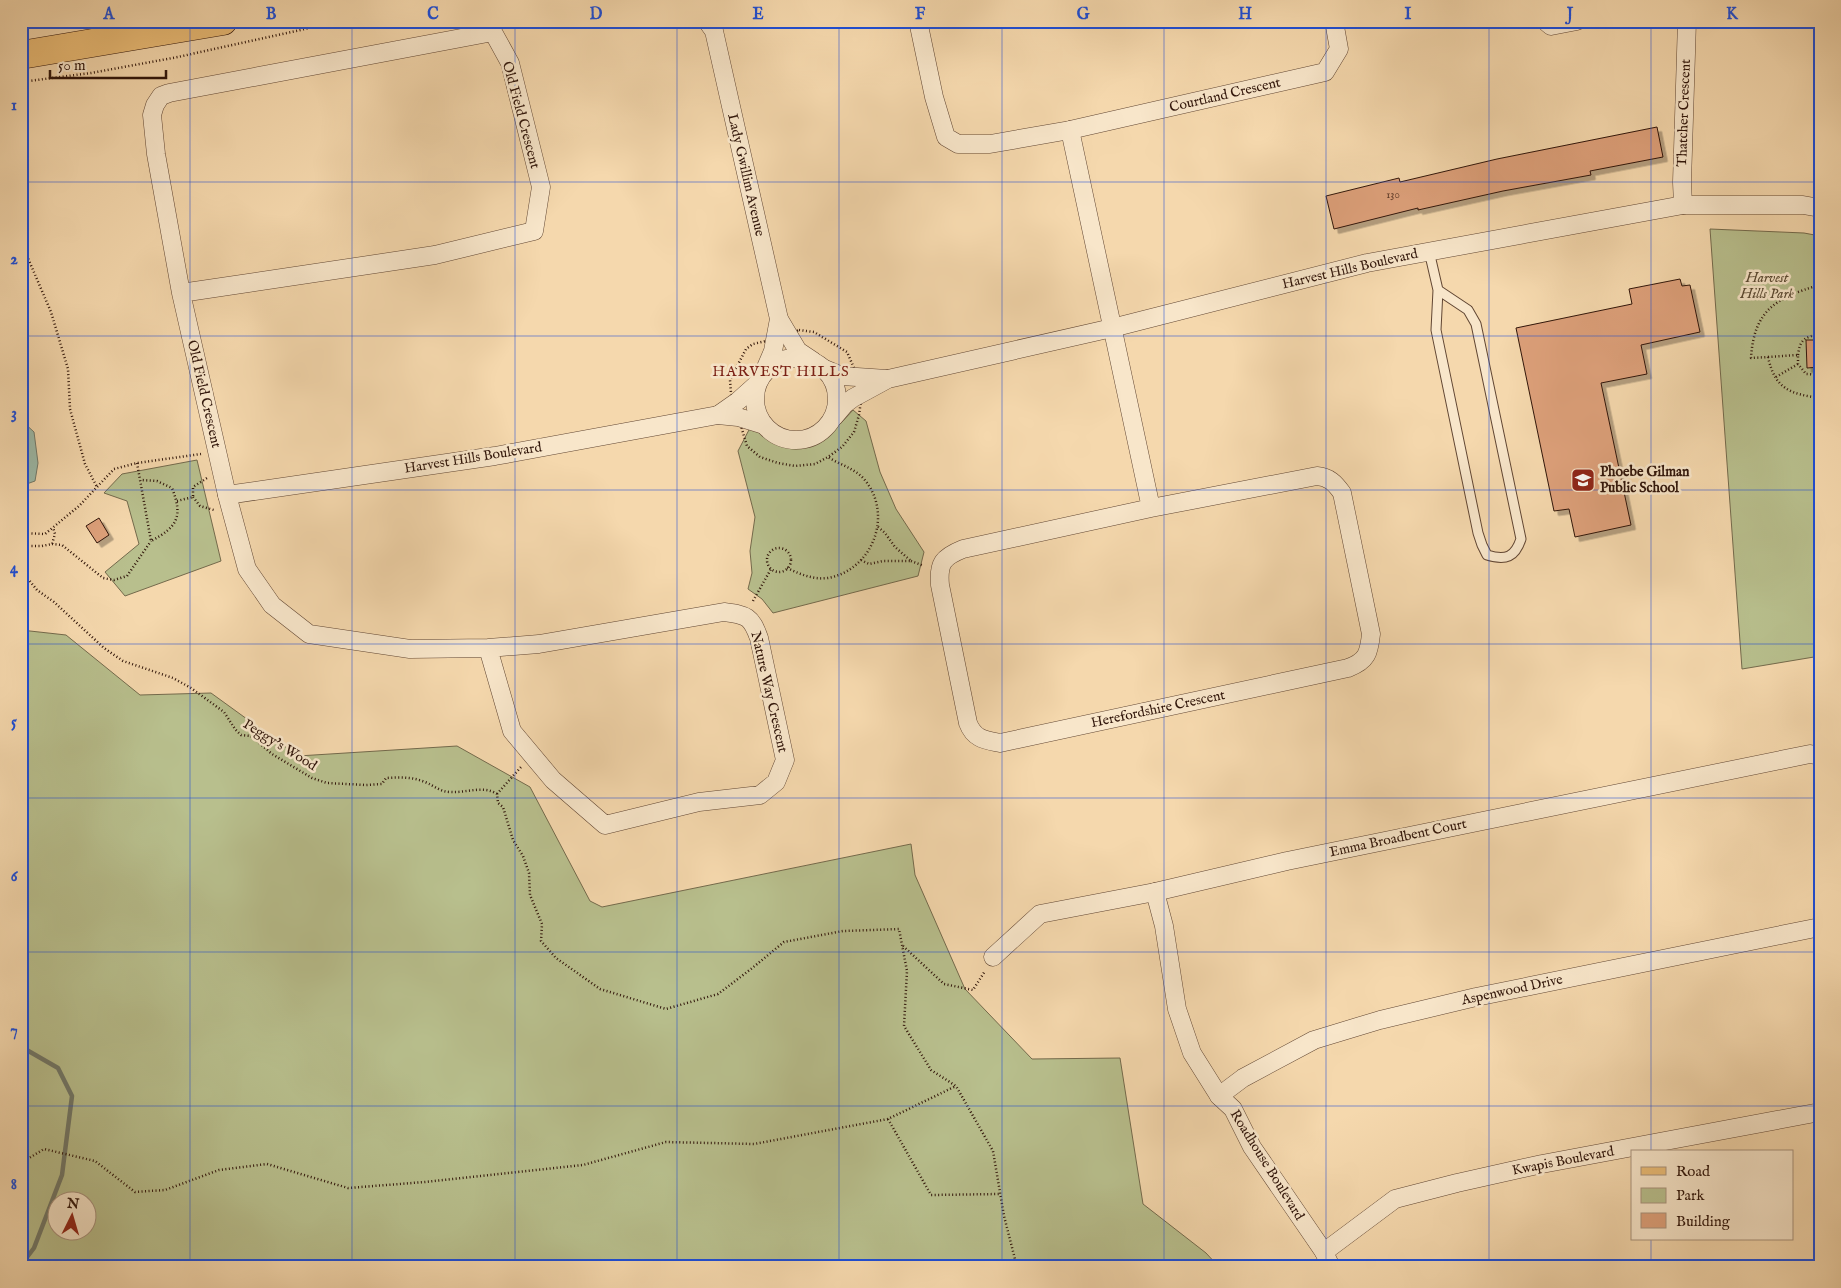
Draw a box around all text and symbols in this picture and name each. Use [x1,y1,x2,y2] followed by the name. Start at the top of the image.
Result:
[103,5,116,25] text: A
[266,5,277,25] text: B
[427,5,439,25] text: C
[590,5,603,25] text: D
[752,5,764,25] text: E
[915,5,926,25] text: F
[1077,5,1090,25] text: G
[1238,5,1252,25] text: H
[1405,5,1412,25] text: I
[1565,5,1574,25] text: J
[1726,5,1739,25] text: K
[50,48,166,80] scale bar
[58,56,86,75] text: 50 m
[498,59,544,171] street label: Old Field Crescent
[1673,59,1695,167] street label: Thatcher Crescent
[1168,73,1283,117] street label: Courtland Crescent
[11,96,17,116] text: 1
[723,112,769,239] street label: Lady Gwillim Avenue
[1386,188,1400,202] house number: 130
[1280,244,1420,293] street label: Harvest Hills Boulevard
[10,250,18,270] text: 2
[1739,269,1794,303] park label: Harvest Hills Park
[183,338,225,450] street label: Old Field Crescent
[712,362,850,381] district label: HARVEST HILLS
[11,404,17,424] text: 3
[403,438,544,478] street label: Harvest Hills Boulevard
[1600,463,1690,497] place label: Phoebe Gilman Public School
[1570,467,1596,493] school or university icon: Phoebe Gilman Public School
[10,559,19,579] text: 4
[746,630,792,755] street label: Nature Way Crescent
[1089,686,1227,732] street label: Herefordshire Crescent
[11,713,17,733] text: 5
[240,715,321,775] street label: Peggy's Wood
[1328,815,1468,861] street label: Emma Broadbent Court
[11,867,19,887] text: 6
[1459,970,1565,1010] street label: Aspenwood Drive
[10,1021,18,1041] text: 7
[1226,1106,1309,1224] street label: Roadhouse Boulevard
[1511,1142,1616,1180] street label: Kwapis Boulevard
[1631,1150,1794,1240] legend
[1676,1162,1711,1181] text: Road
[11,1175,17,1195] text: 8
[1676,1186,1706,1205] text: Park
[48,1190,98,1240] north arrow
[65,1194,80,1214] text: N
[1676,1212,1731,1231] text: Building

